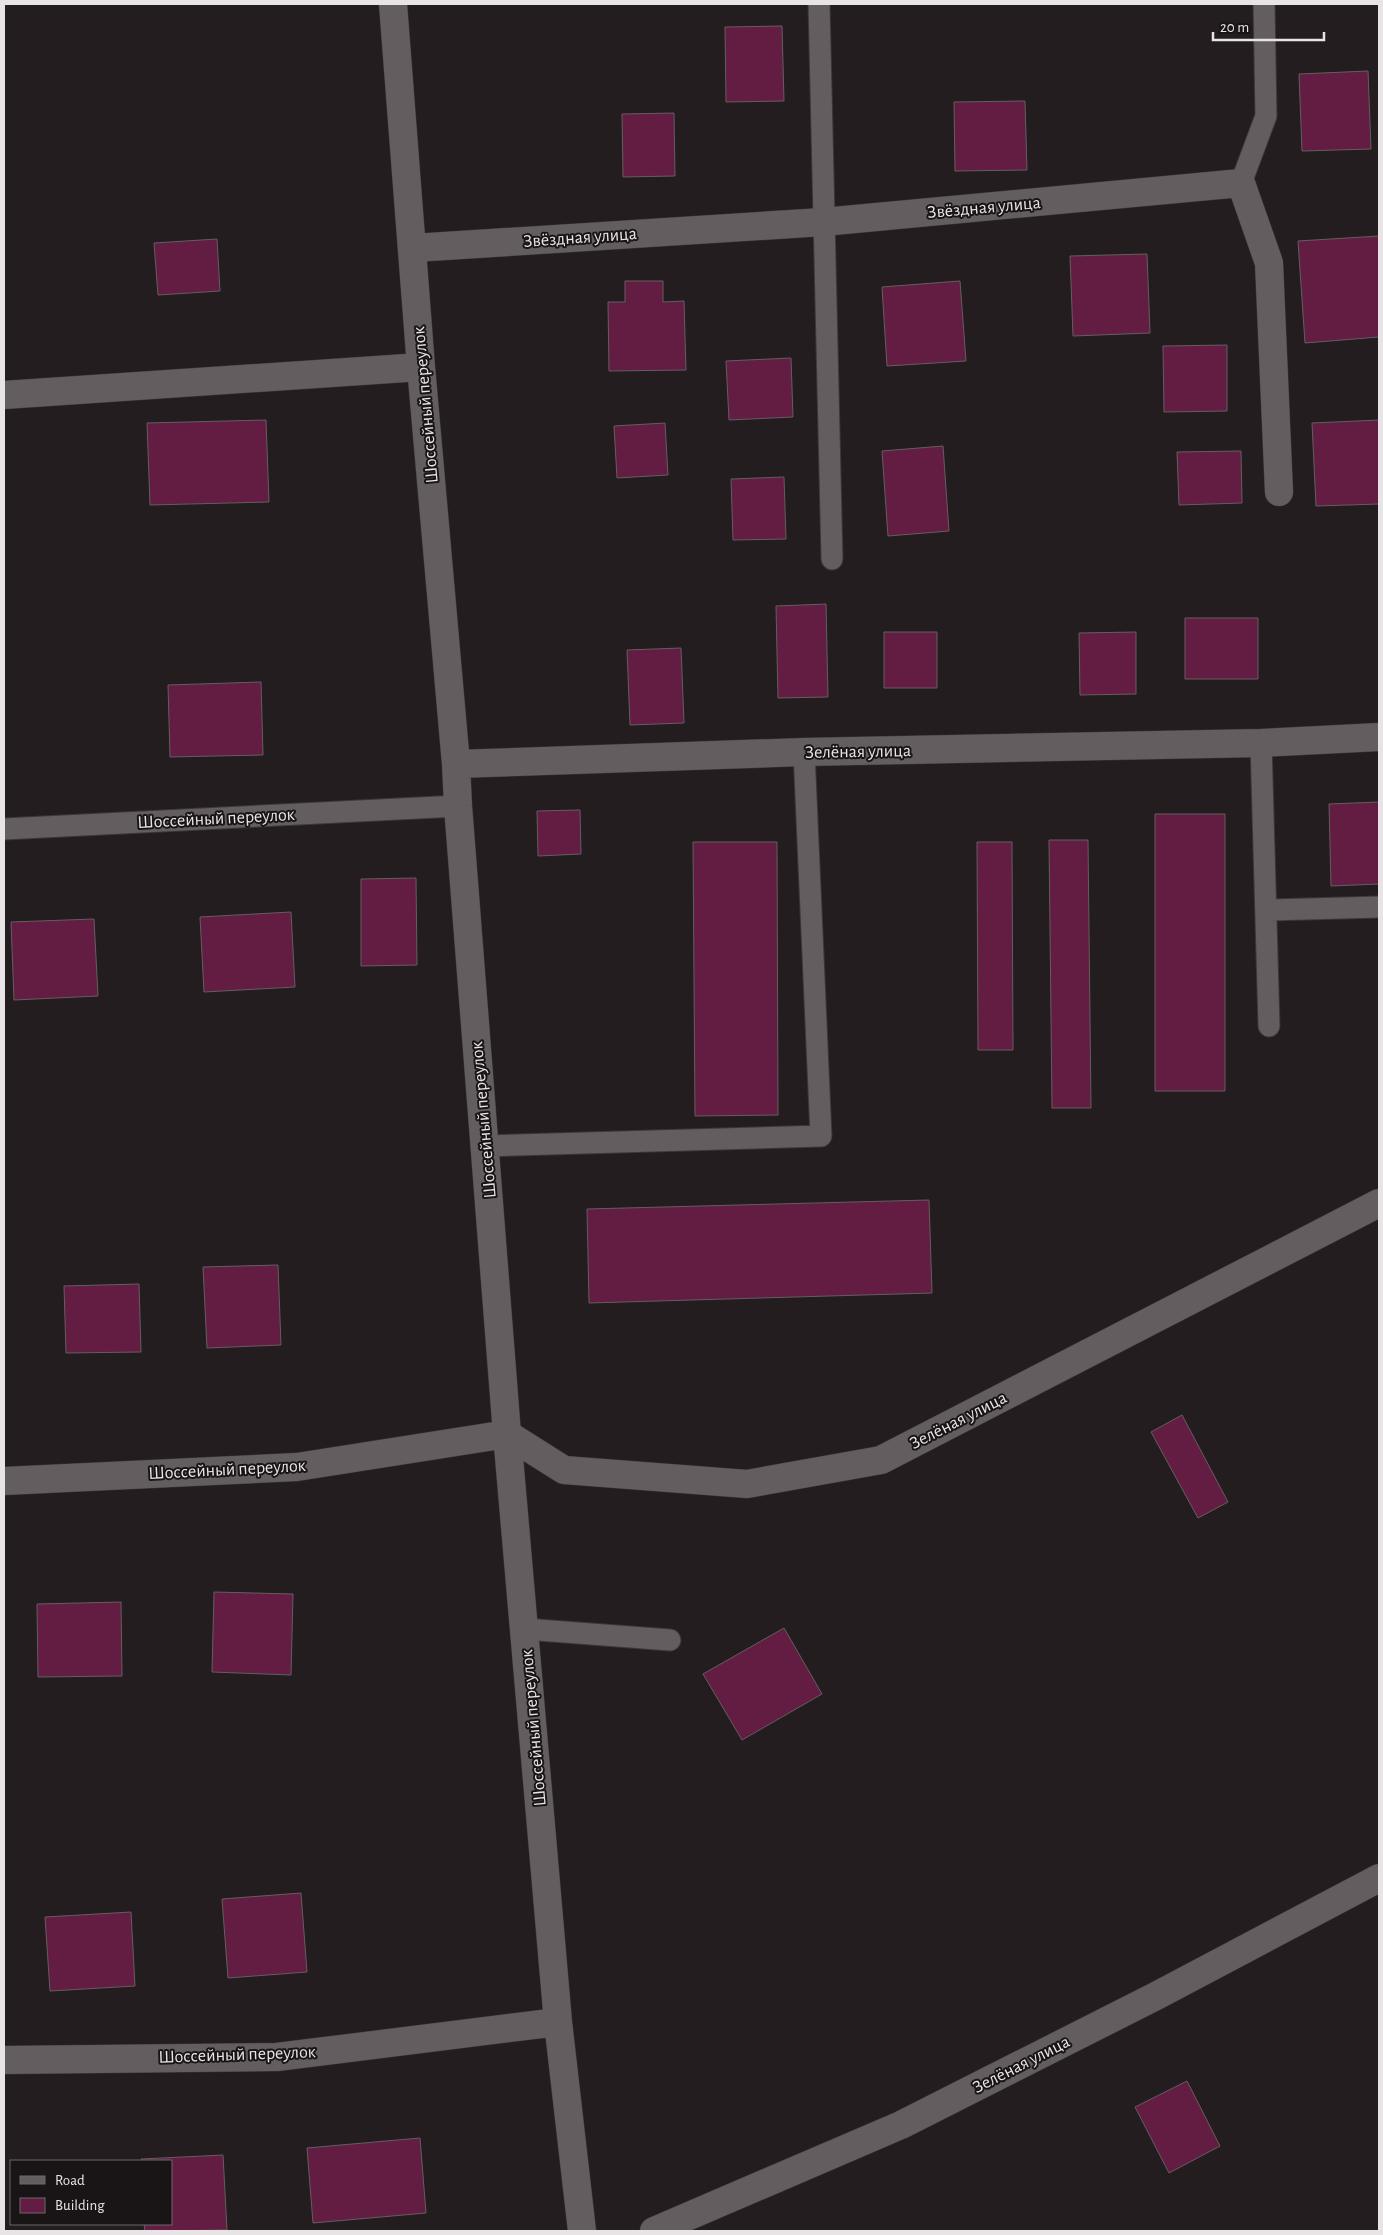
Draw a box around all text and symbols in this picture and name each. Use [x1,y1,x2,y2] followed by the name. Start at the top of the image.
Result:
[1213,10,1324,42] scale bar
[1220,20,1249,35] text: 20 m
[927,194,1042,222] street label: Звёздная улица
[523,225,637,251] street label: Звёздная улица
[410,325,442,484] street label: Шоссейный переулок
[805,742,911,762] street label: Зелёная улица
[137,806,296,832] street label: Шоссейный переулок
[468,1040,500,1199] street label: Шоссейный переулок
[907,1389,1010,1453] street label: Зелёная улица
[148,1457,307,1483] street label: Шоссейный переулок
[518,1648,550,1807] street label: Шоссейный переулок
[970,2033,1073,2097] street label: Зелёная улица
[158,2043,317,2067] street label: Шоссейный переулок
[10,2160,172,2225] legend
[55,2173,85,2188] text: Road
[55,2198,105,2213] text: Building

